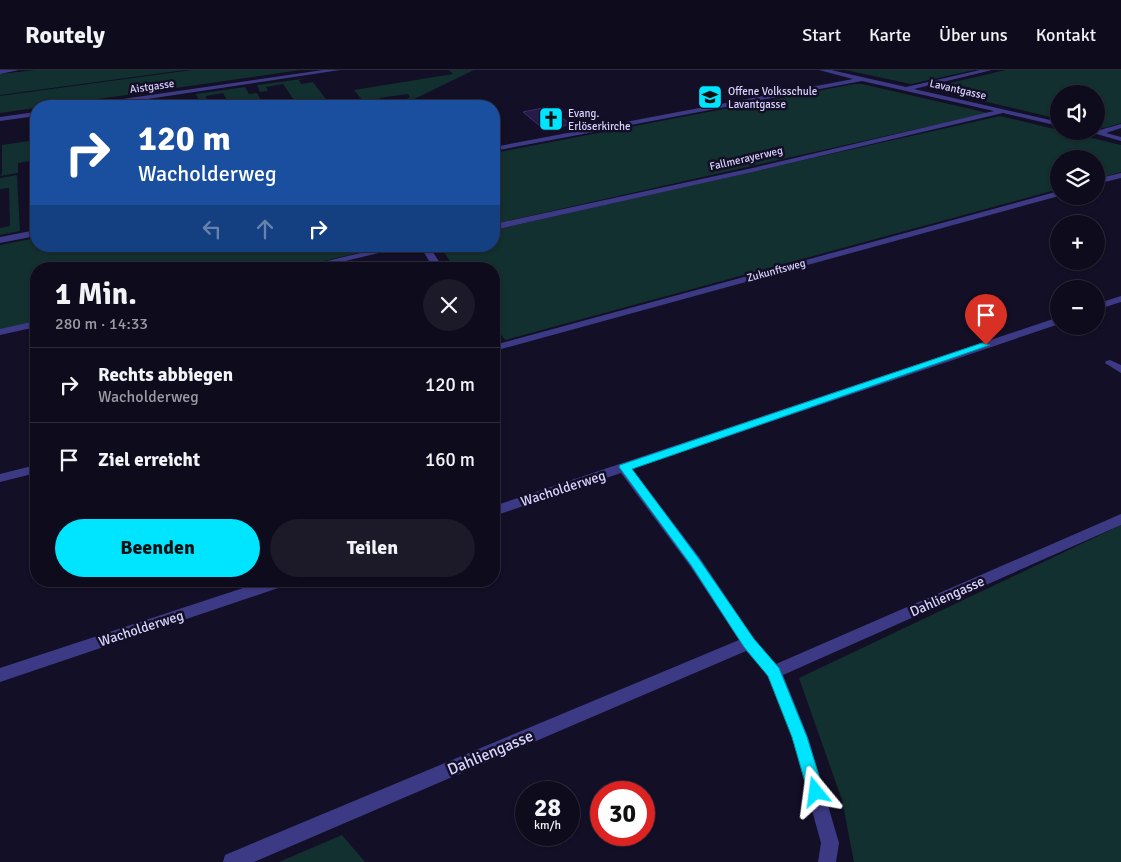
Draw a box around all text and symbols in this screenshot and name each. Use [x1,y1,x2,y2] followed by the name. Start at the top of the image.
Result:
[25,20,105,50] text: Routely
[802,24,841,46] text: Start
[869,24,911,46] text: Karte
[939,24,1008,46] text: Über uns
[1036,24,1096,46] text: Kontakt
[129,77,175,96] street label: Aistgasse
[928,77,988,102] street label: Lavantgasse
[697,84,723,110] school or university icon: Offene Volksschule Lavantgasse
[728,85,817,111] place label: Offene Volksschule Lavantgasse
[1050,85,1105,335] map controls
[1050,85,1105,140] button: sound
[538,106,564,132] church icon: Evang. Erlöserkirche
[568,107,630,133] place label: Evang. Erlöserkirche
[138,117,231,160] text: 120 m
[55,120,120,185] icon: right
[708,144,784,173] street label: Fallmerayerweg
[1050,150,1105,205] button: layers
[138,160,277,187] text: Wacholderweg
[198,215,226,243] icon: left
[251,215,279,243] icon: ahead
[304,215,332,243] icon: right
[1050,215,1105,270] button: +
[745,256,807,285] street label: Zukunftsweg
[55,276,137,313] text: 1 Min.
[423,279,475,331] button: close
[1050,280,1105,335] button: −
[965,294,1007,345] pin
[972,301,1000,329] icon: arrive
[55,314,148,334] text: 280 m · 14:33
[98,363,233,387] text: Rechts abbiegen
[55,371,83,399] icon: right
[425,373,475,397] text: 120 m
[98,387,199,407] text: Wacholderweg
[55,446,83,474] icon: arrive
[98,448,200,472] text: Ziel erreicht
[425,448,475,472] text: 160 m
[519,467,608,510] street label: Wacholderweg
[55,519,260,577] button: Beenden
[270,519,475,577] button: Teilen
[907,572,987,620] street label: Dahliengasse
[97,607,186,650] street label: Wacholderweg
[444,726,536,780] street label: Dahliengasse
[789,765,841,817] position arrow
[590,781,655,846] speed limit sign: 30
[534,792,561,823] text: 28
[534,818,561,833] text: km/h

